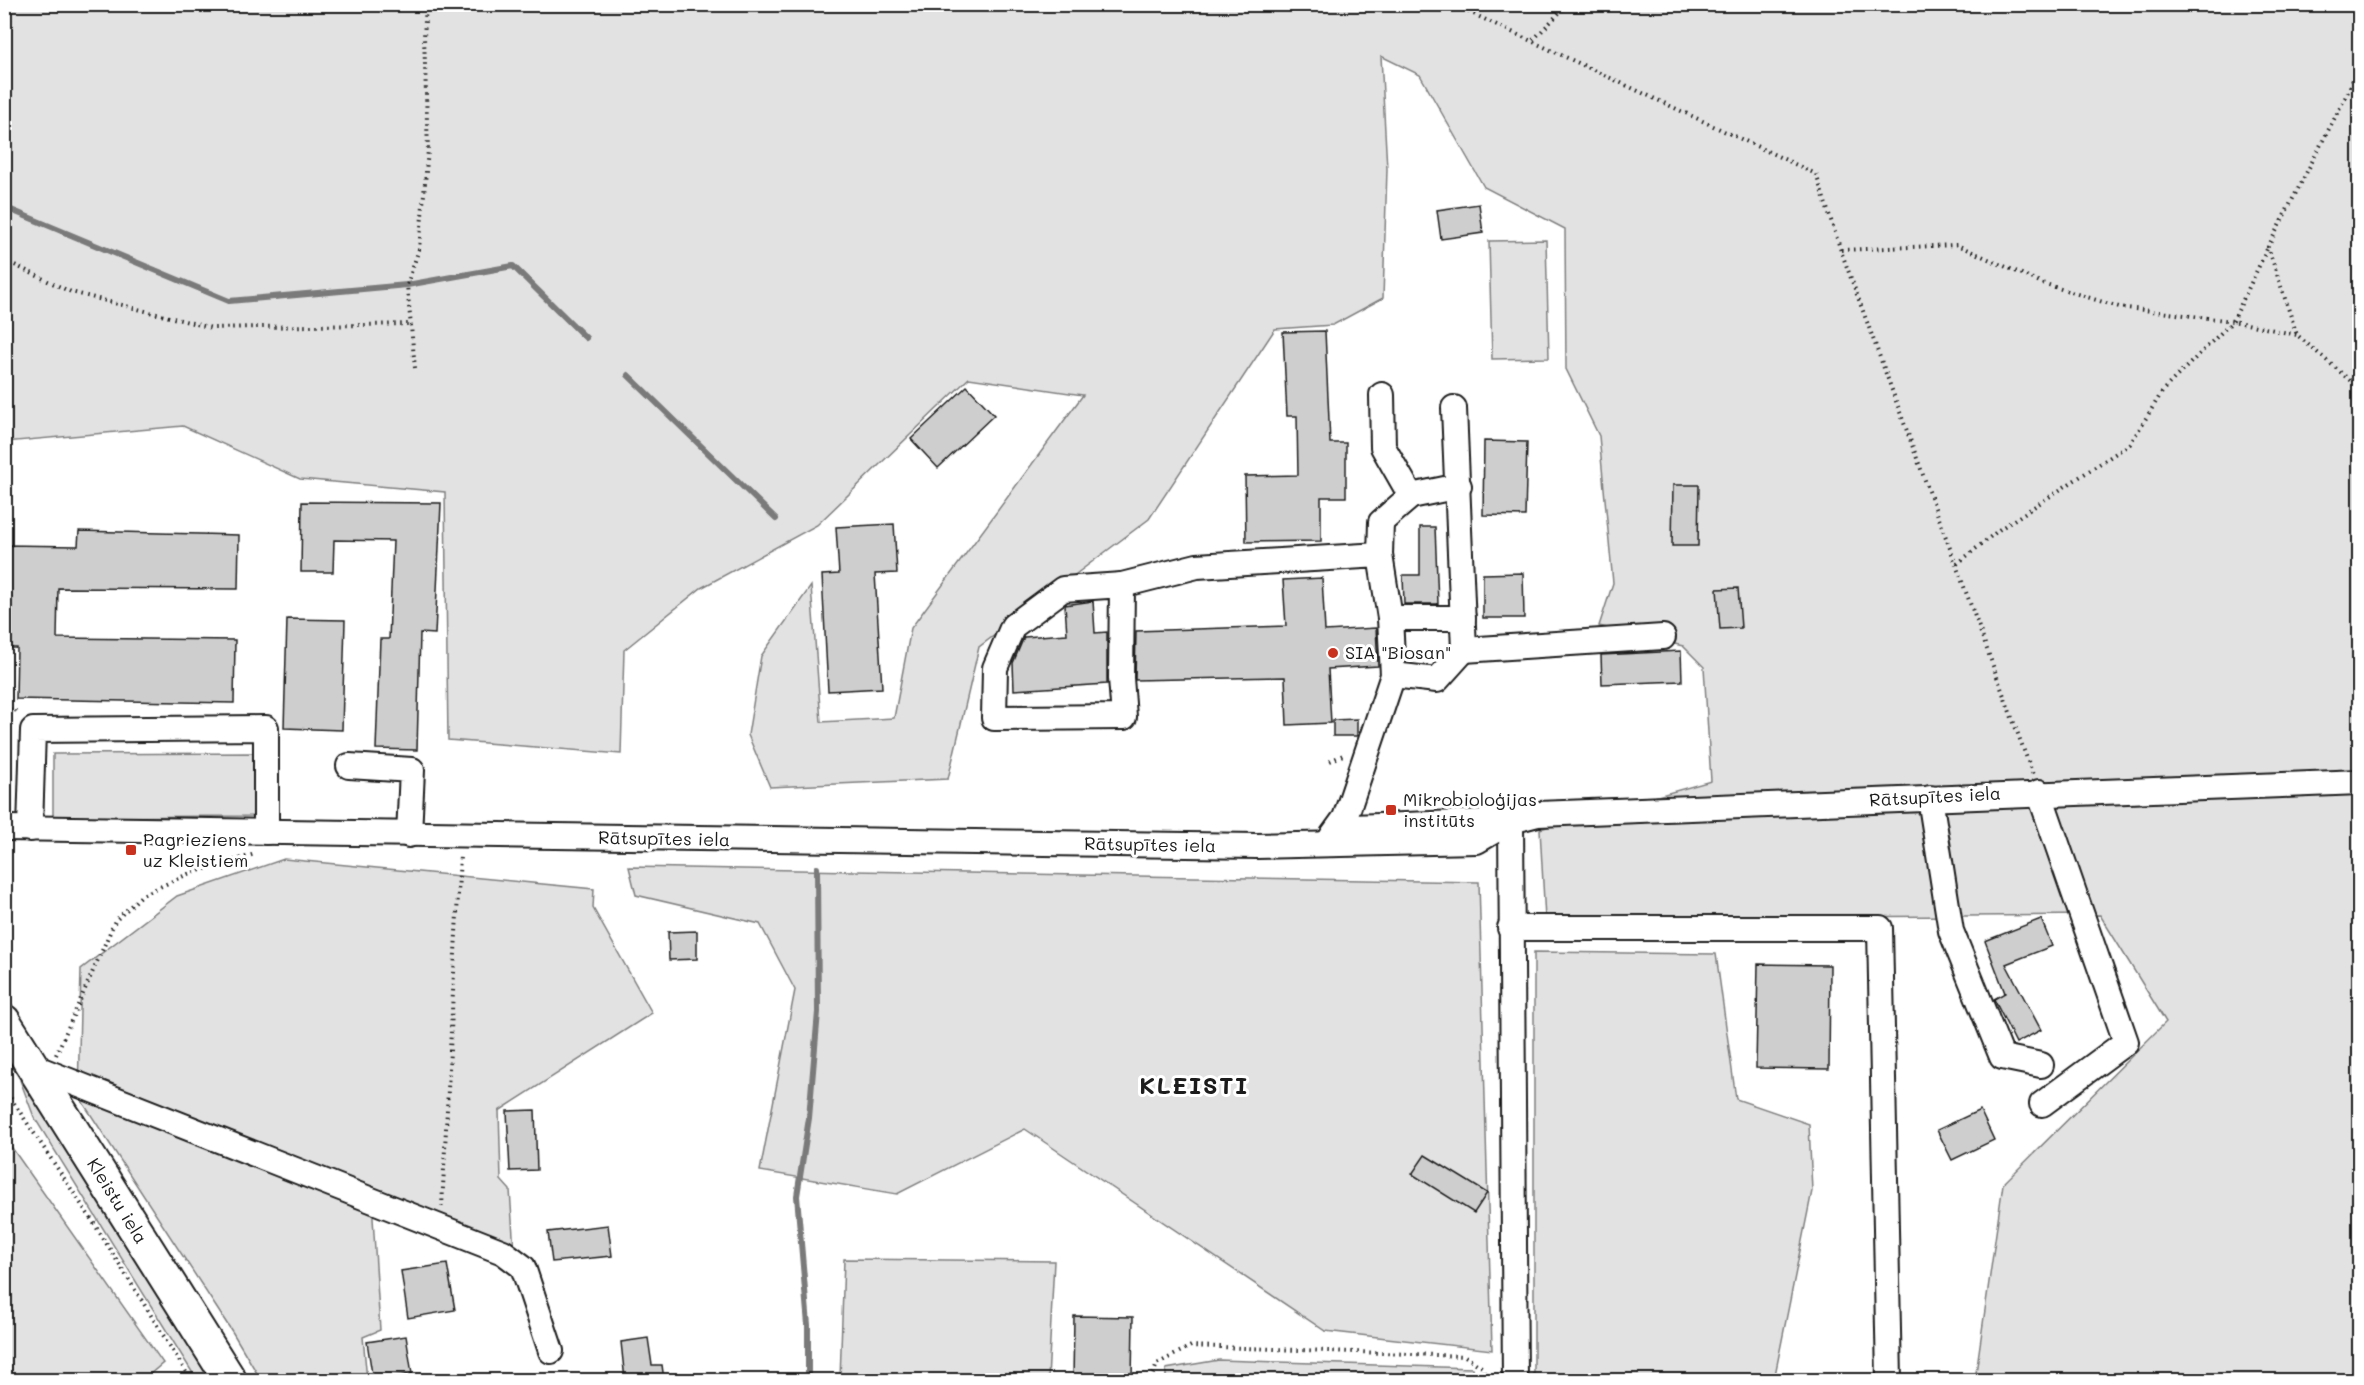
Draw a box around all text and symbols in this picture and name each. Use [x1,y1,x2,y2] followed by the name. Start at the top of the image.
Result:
[1345,640,1451,664] place label: SIA "Biosan"
[1326,646,1340,660] marker: SIA "Biosan"
[1868,781,2001,811] street label: Rātsupītes iela
[1403,787,1537,832] place label: Mikrobioloģijas institūts
[1384,803,1398,817] marker: Mikrobioloģijas institūts
[598,825,730,851] street label: Rātsupītes iela
[143,827,248,872] place label: Pagrieziens uz Kleistiem
[1084,831,1216,857] street label: Rātsupītes iela
[124,843,138,857] marker: Pagrieziens uz Kleistiem
[1139,1069,1249,1100] district label: KLEISTI
[82,1153,154,1248] street label: Kleistu iela

